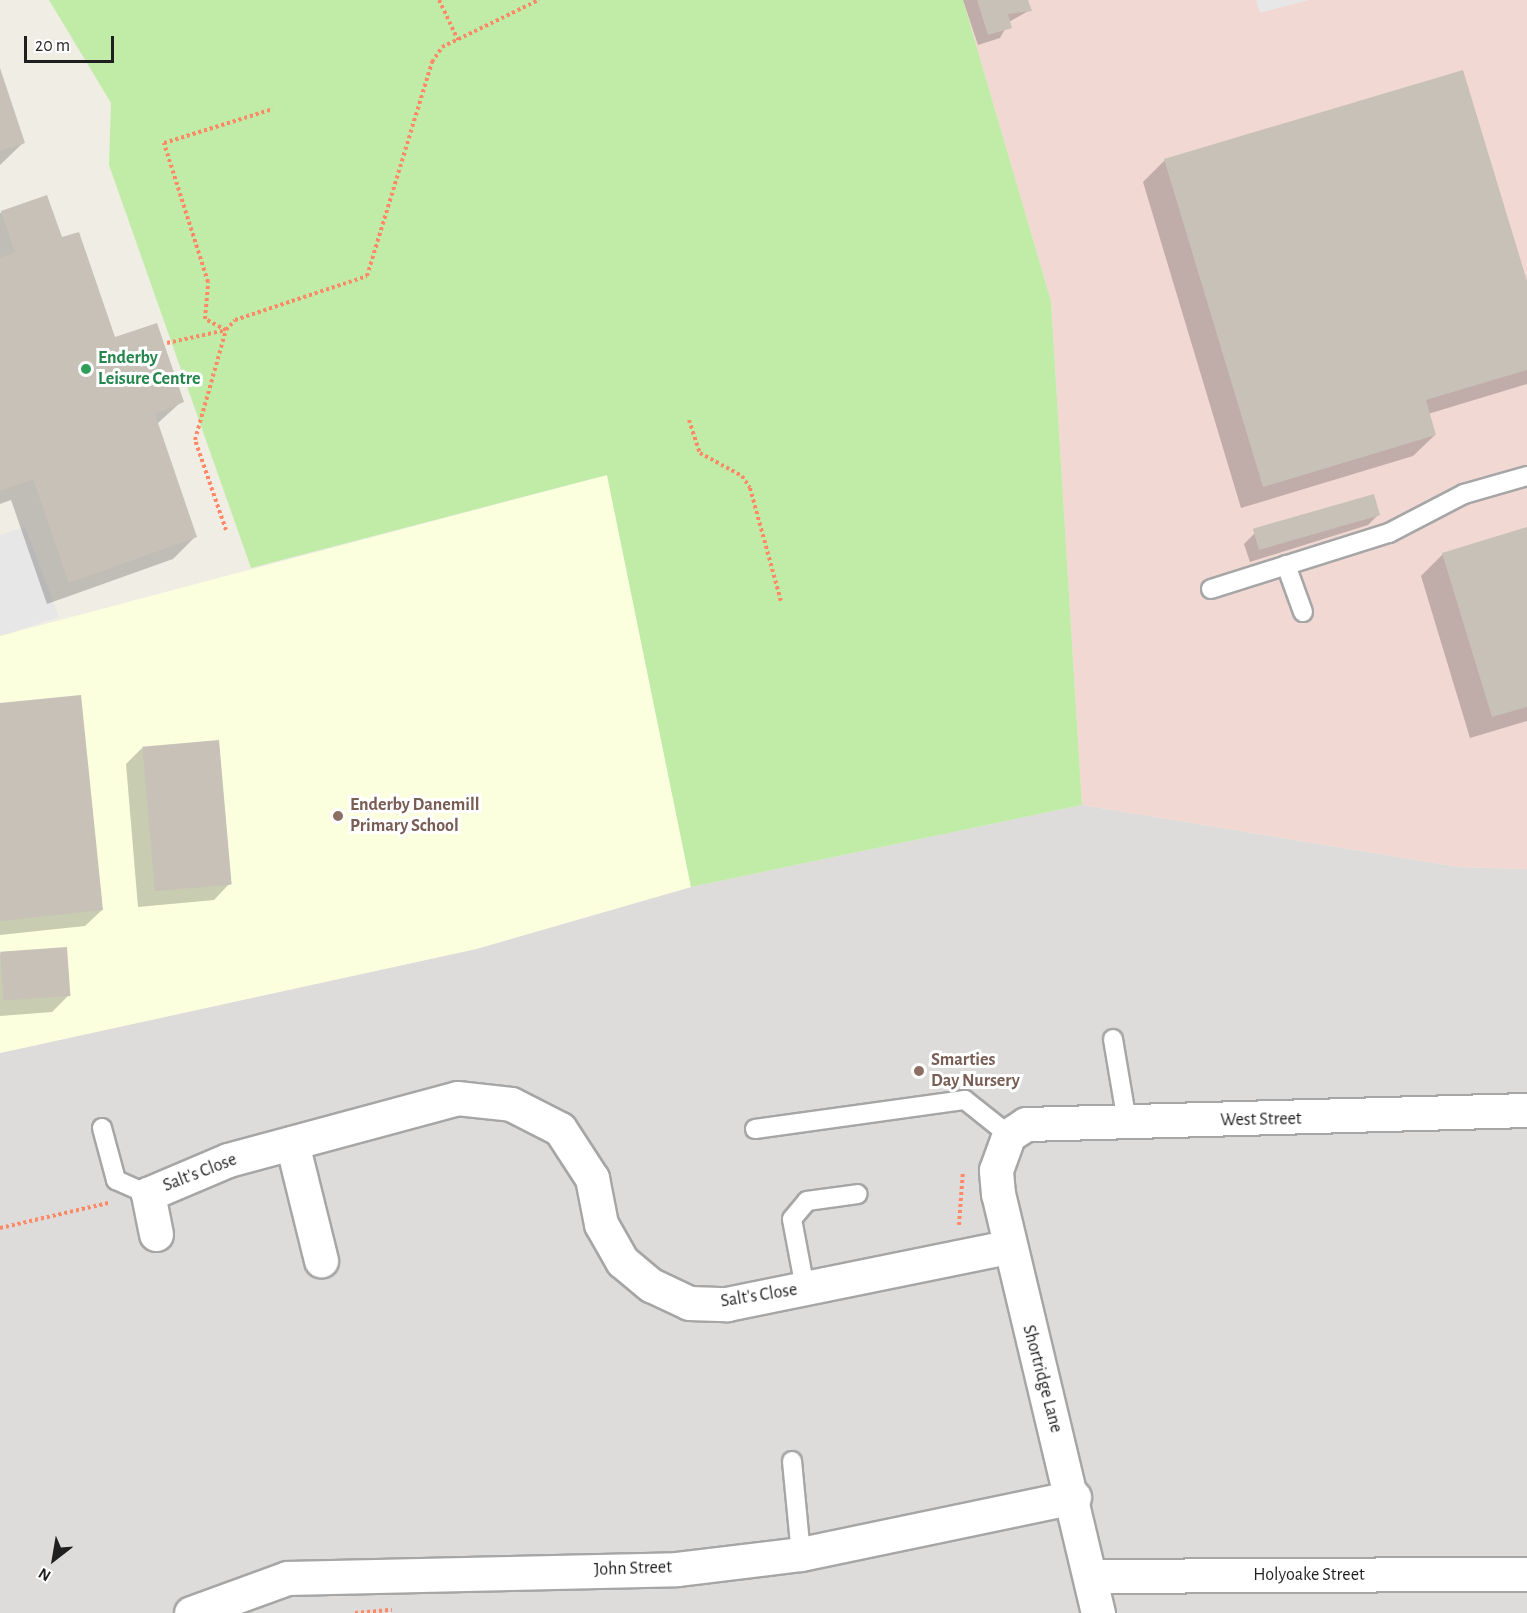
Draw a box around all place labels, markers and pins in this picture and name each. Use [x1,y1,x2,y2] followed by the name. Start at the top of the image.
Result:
[98,348,200,391] place label: Enderby Leisure Centre
[79,362,93,376] marker: Enderby Leisure Centre
[350,795,480,838] place label: Enderby Danemill Primary School
[331,809,345,823] marker: Enderby Danemill Primary School
[931,1050,1020,1092] place label: Smarties Day Nursery
[912,1064,926,1078] marker: Smarties Day Nursery

